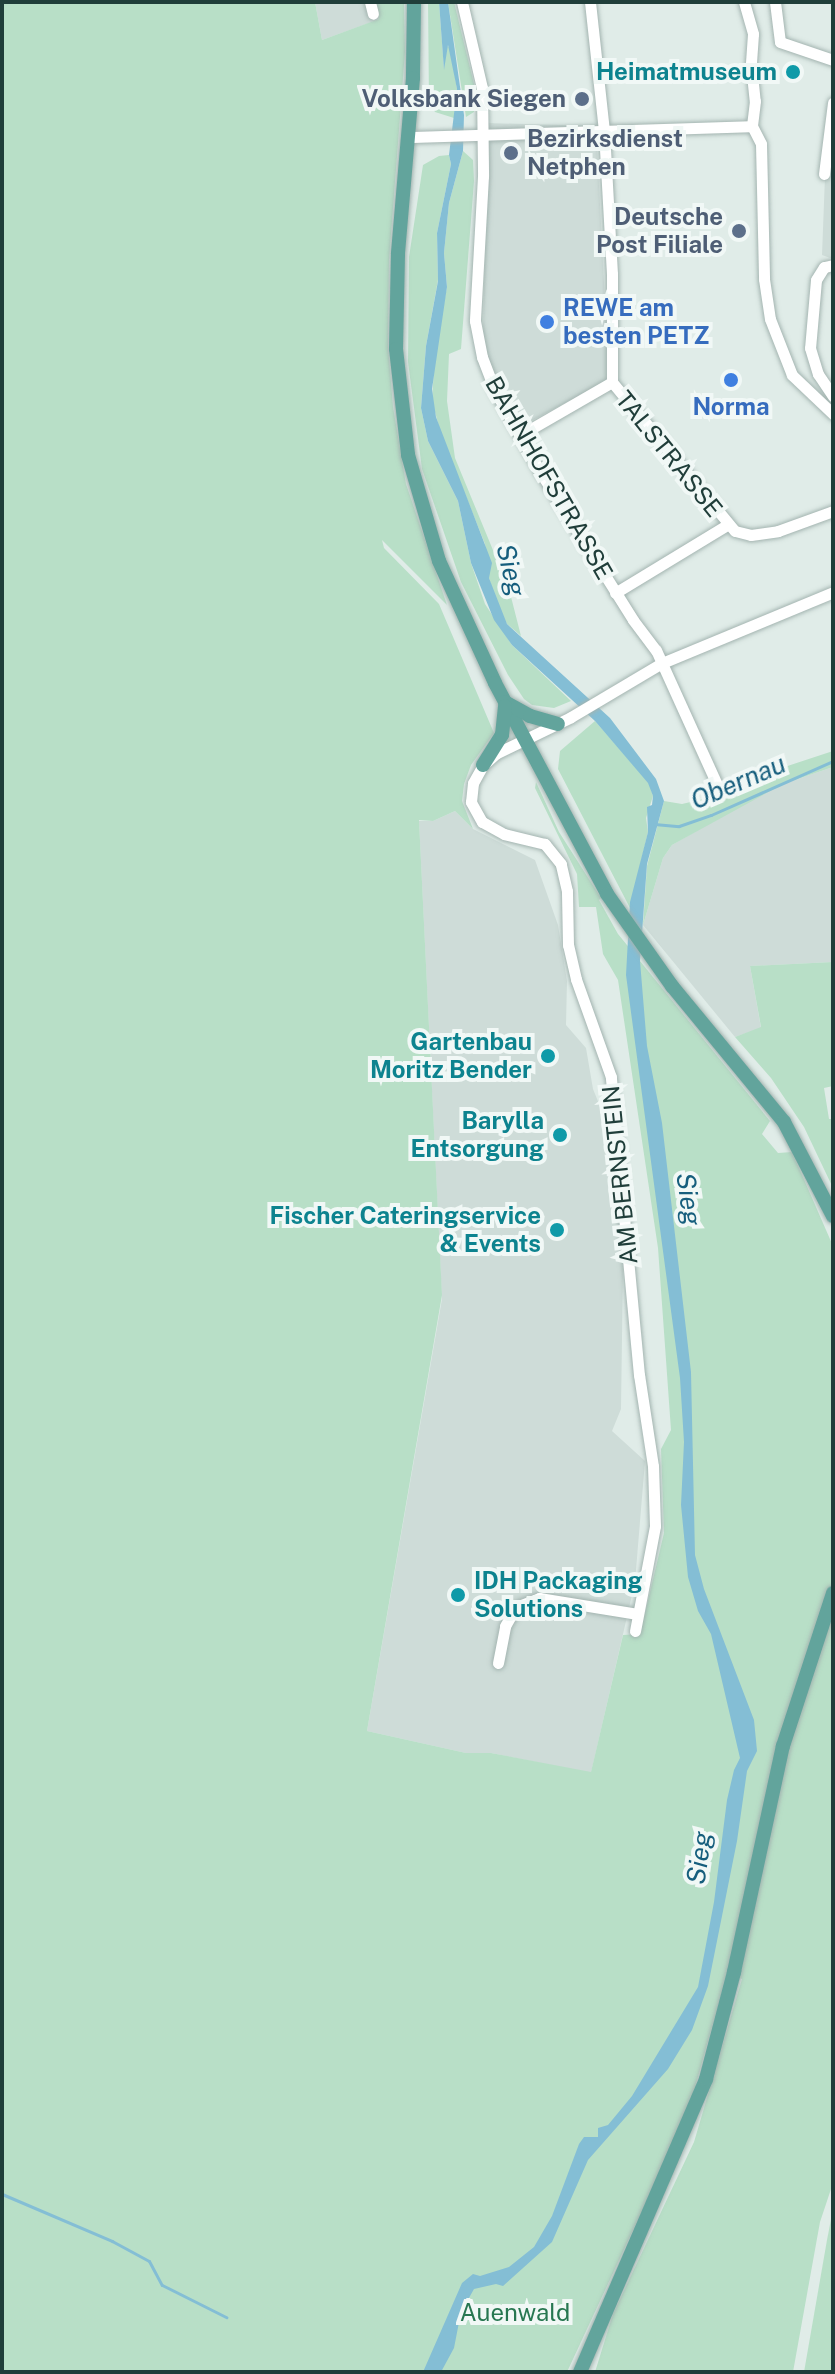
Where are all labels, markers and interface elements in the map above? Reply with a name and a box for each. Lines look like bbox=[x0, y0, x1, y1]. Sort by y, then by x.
place label: Heimatmuseum bbox=[596, 58, 777, 86]
marker: Heimatmuseum bbox=[784, 63, 802, 81]
place label: Volksbank Siegen bbox=[362, 85, 566, 113]
marker: Volksbank Siegen bbox=[573, 90, 591, 108]
place label: Bezirksdienst Netphen bbox=[527, 125, 683, 181]
marker: Bezirksdienst Netphen bbox=[502, 144, 520, 162]
place label: Deutsche Post Filiale bbox=[596, 203, 723, 259]
marker: Deutsche Post Filiale bbox=[730, 222, 748, 240]
place label: REWE am besten PETZ bbox=[563, 294, 710, 350]
marker: REWE am besten PETZ bbox=[538, 313, 556, 331]
street label: BAHNHOFSTRASSE bbox=[479, 371, 619, 585]
marker: Norma bbox=[722, 371, 740, 389]
street label: TALSTRASSE bbox=[610, 385, 728, 523]
place label: Norma bbox=[692, 393, 770, 421]
water label: Sieg bbox=[490, 541, 532, 599]
water label: Obernau bbox=[686, 748, 790, 816]
place label: Gartenbau Moritz Bender bbox=[370, 1028, 532, 1084]
marker: Gartenbau Moritz Bender bbox=[539, 1047, 557, 1065]
street label: AM BERNSTEIN bbox=[596, 1084, 644, 1266]
place label: Barylla Entsorgung bbox=[411, 1107, 544, 1163]
marker: Barylla Entsorgung bbox=[551, 1126, 569, 1144]
water label: Sieg bbox=[670, 1171, 708, 1227]
place label: Fischer Cateringservice & Events bbox=[269, 1202, 541, 1258]
marker: Fischer Cateringservice & Events bbox=[548, 1221, 566, 1239]
place label: IDH Packaging Solutions bbox=[474, 1567, 643, 1623]
marker: IDH Packaging Solutions bbox=[449, 1586, 467, 1604]
water label: Sieg bbox=[680, 1830, 718, 1886]
park label: Auenwald bbox=[460, 2299, 570, 2327]

